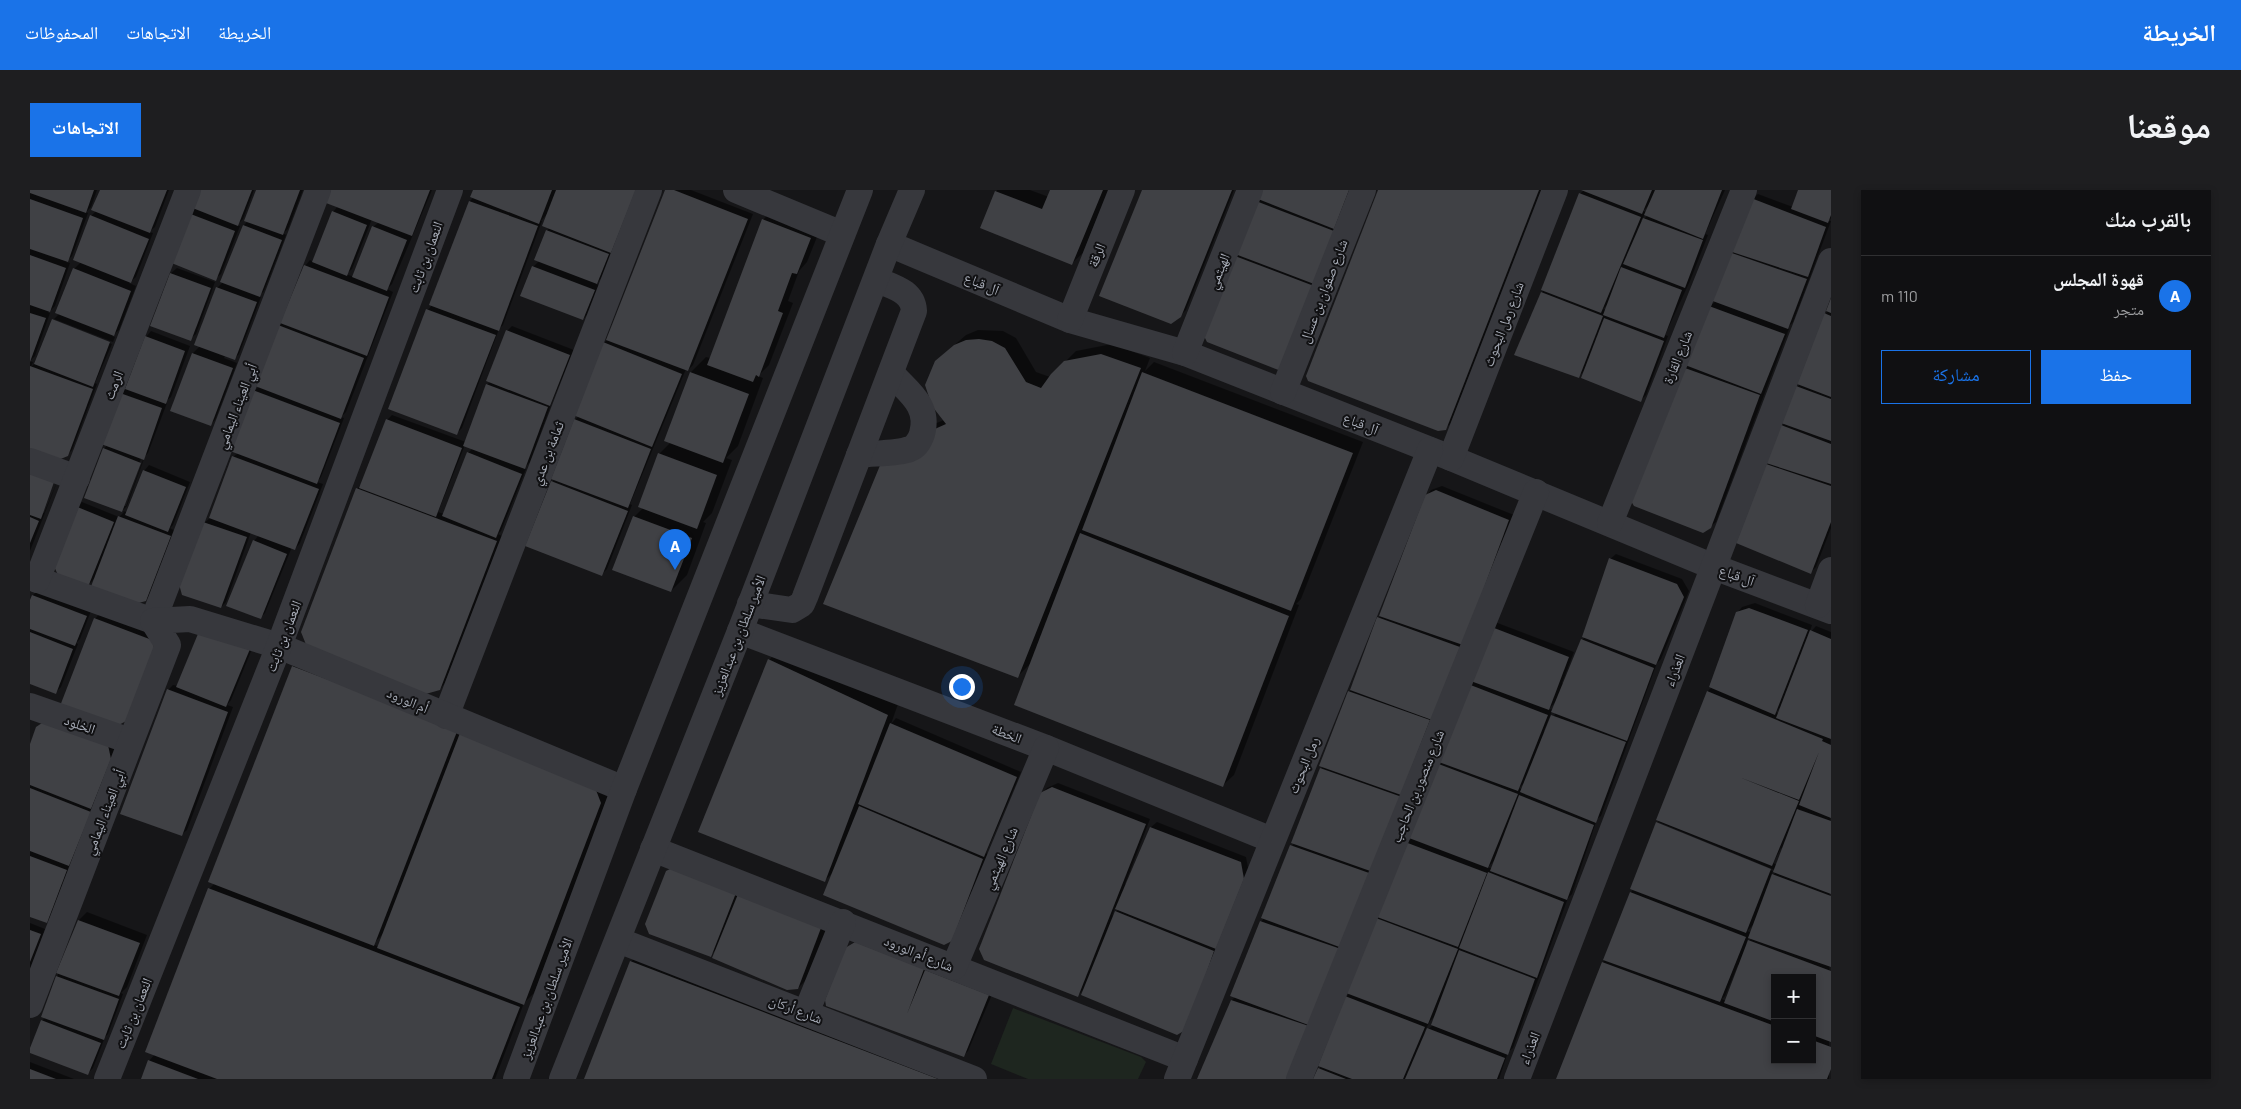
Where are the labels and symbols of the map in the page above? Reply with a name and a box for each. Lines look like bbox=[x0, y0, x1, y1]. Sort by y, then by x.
street label: النعمان بن ثابت bbox=[404, 219, 447, 295]
street label: شارع صفوان بن عسال bbox=[1295, 237, 1352, 346]
street label: الرقة bbox=[1084, 241, 1109, 270]
street label: الهيثمي bbox=[1203, 251, 1236, 293]
street label: آل قباع bbox=[961, 268, 1002, 300]
street label: شارع رمل البحوث bbox=[1479, 279, 1529, 369]
street label: شارع القارة bbox=[1659, 328, 1697, 387]
street label: أبي العيناء اليمامي bbox=[212, 361, 263, 452]
street label: الرمث bbox=[100, 368, 127, 402]
street label: آل قباع bbox=[1340, 408, 1381, 440]
street label: ثمامة بن عدي bbox=[527, 419, 570, 489]
pin: A bbox=[659, 529, 691, 570]
street label: آل قباع bbox=[1716, 561, 1757, 591]
street label: الأمير سلطان بن عبدالعزيز bbox=[707, 573, 770, 699]
street label: النعمان بن ثابت bbox=[262, 598, 305, 674]
street label: العذراء bbox=[1660, 651, 1689, 689]
your location bbox=[949, 674, 975, 700]
street label: أم الورود bbox=[384, 684, 431, 718]
street label: الخلود bbox=[62, 711, 98, 738]
street label: الخطة bbox=[990, 720, 1024, 746]
street label: شارع منصور بن الحاجب bbox=[1387, 727, 1449, 846]
street label: رمل البحوث bbox=[1284, 734, 1323, 796]
street label: أبي العيناء اليمامي bbox=[80, 767, 131, 858]
street label: شارع الهيثمي bbox=[979, 824, 1024, 893]
street label: شارع أم الورود bbox=[881, 931, 956, 976]
street label: الأمير سلطان بن عبدالعزيز bbox=[516, 935, 577, 1062]
street label: النعمان بن ثابت bbox=[111, 975, 156, 1051]
street label: شارع أركان bbox=[766, 991, 825, 1029]
street label: العذراء bbox=[1515, 1029, 1544, 1067]

